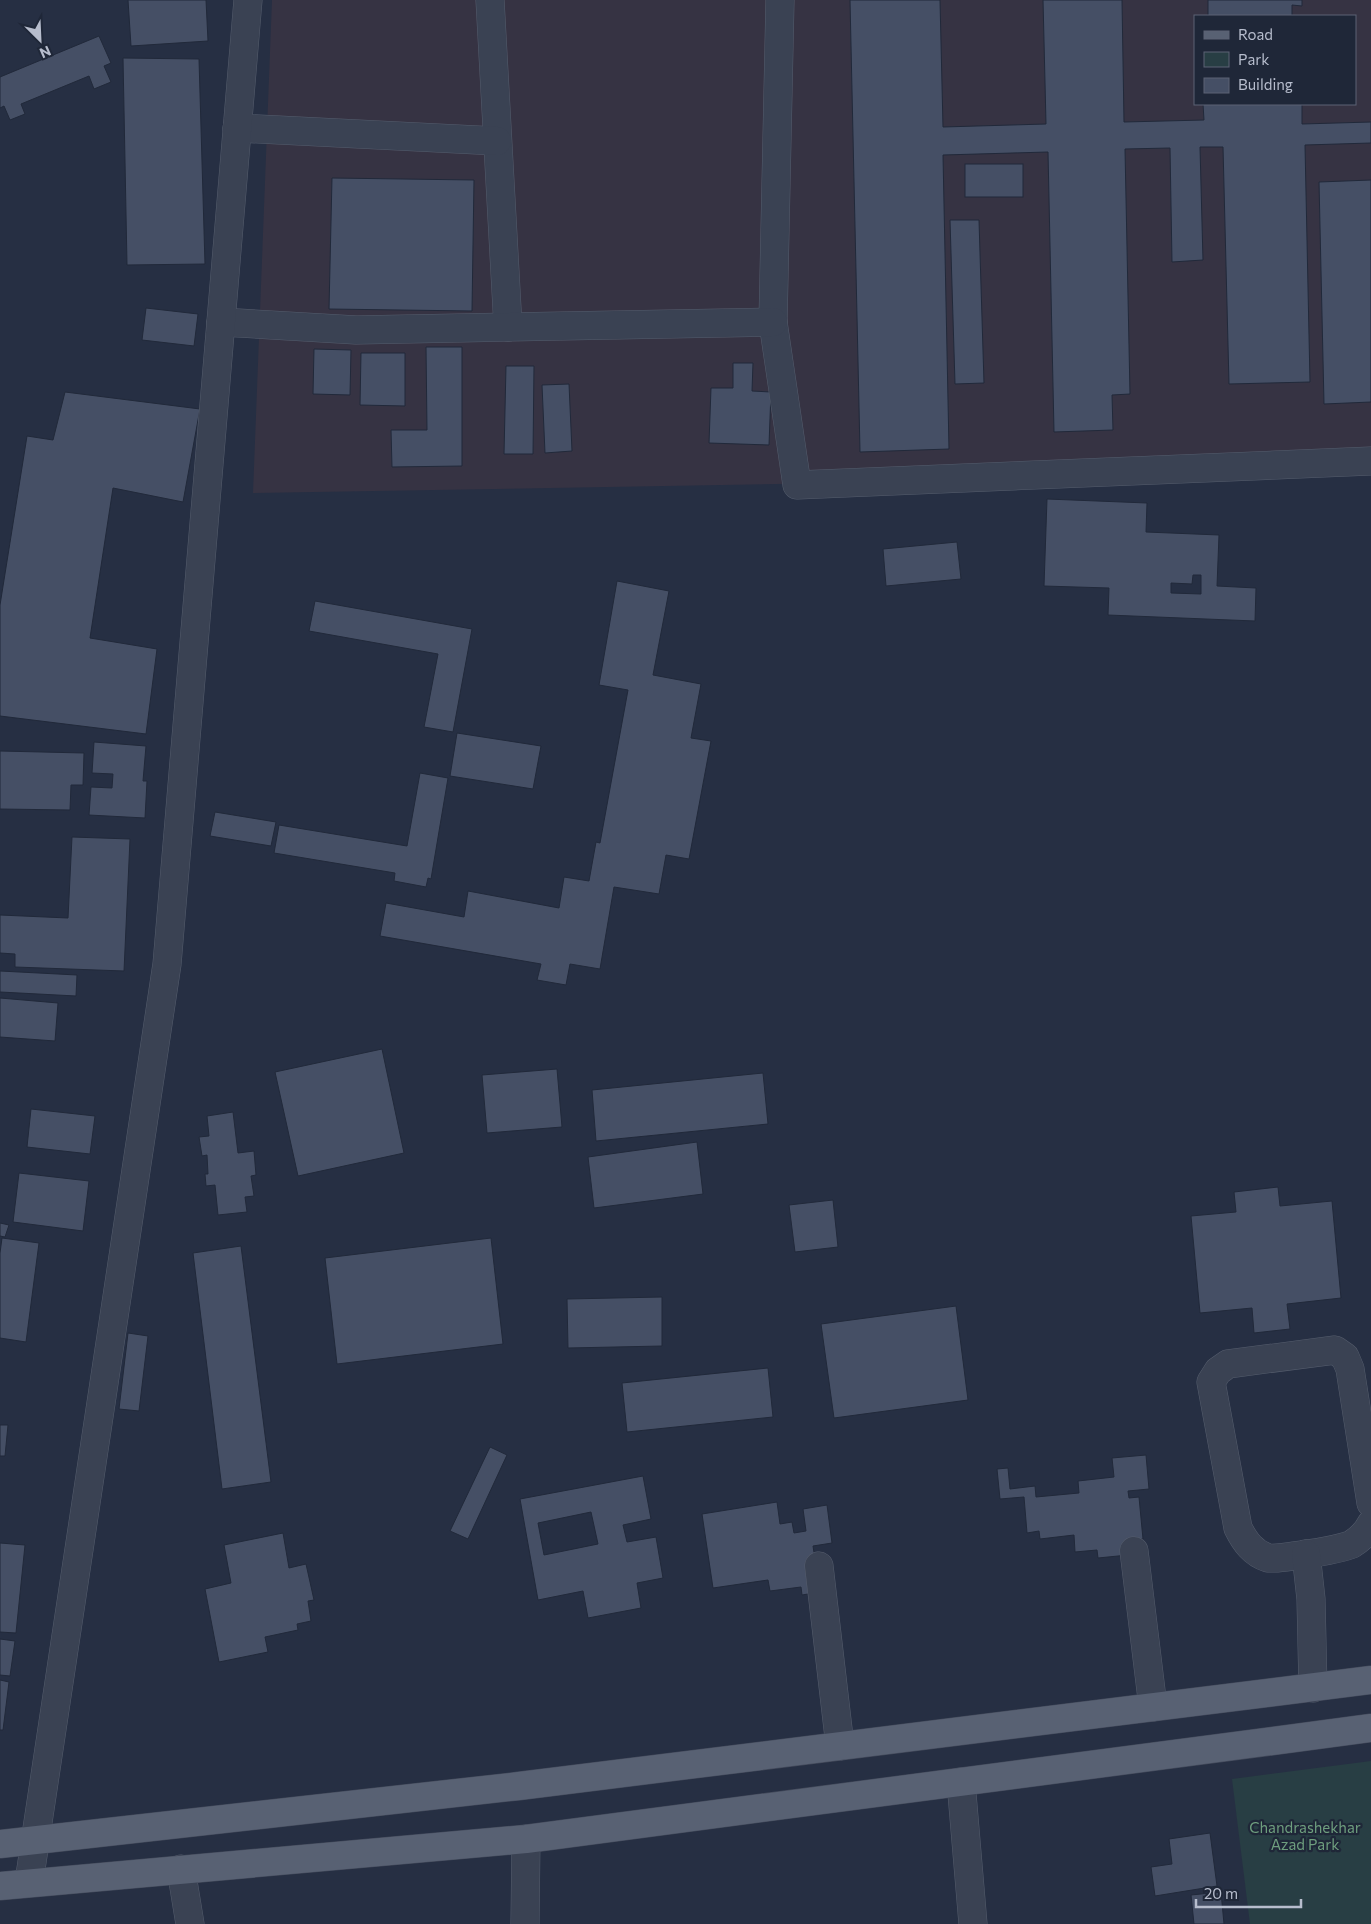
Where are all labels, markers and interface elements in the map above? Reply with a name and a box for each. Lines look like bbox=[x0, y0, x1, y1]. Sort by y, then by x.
north arrow bbox=[15, 15, 65, 65]
legend bbox=[1194, 15, 1356, 105]
text: Road bbox=[1238, 25, 1273, 43]
text: N bbox=[37, 42, 54, 62]
text: Park bbox=[1238, 50, 1269, 68]
text: Building bbox=[1238, 75, 1293, 93]
park label: Chandrashekhar Azad Park bbox=[1249, 1818, 1361, 1853]
scale bar bbox=[1196, 1876, 1301, 1908]
text: 20 m bbox=[1204, 1884, 1238, 1902]

